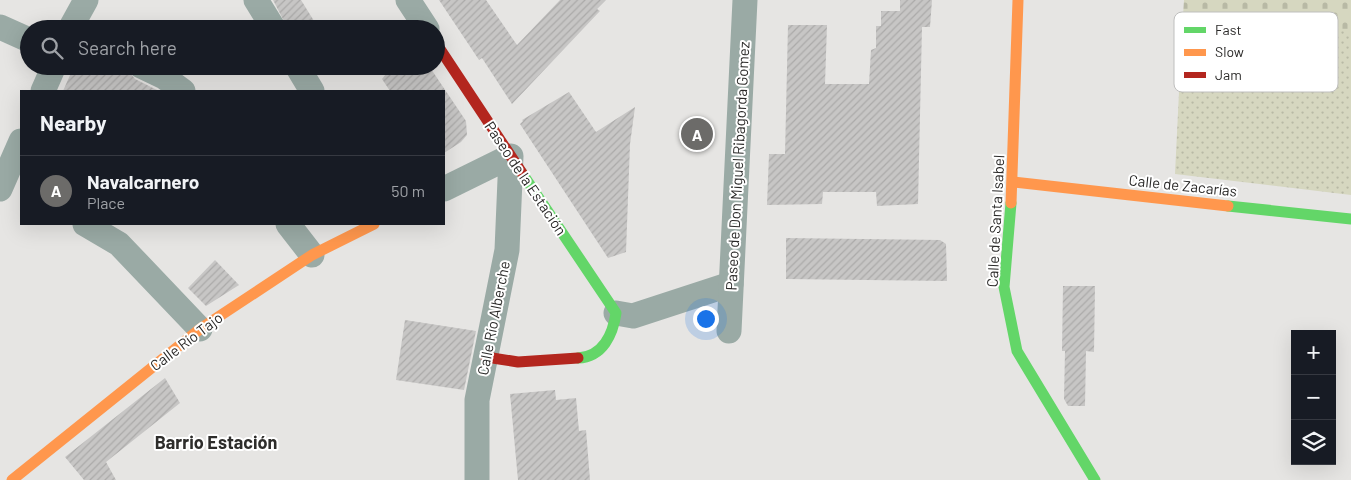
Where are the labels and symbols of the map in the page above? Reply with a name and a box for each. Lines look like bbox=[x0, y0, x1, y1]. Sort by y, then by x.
legend bbox=[1174, 12, 1338, 92]
text: Fast bbox=[1215, 21, 1241, 38]
street label: Paseo de Don Miguel Ribagorda Gomez bbox=[721, 41, 753, 291]
text: Slow bbox=[1215, 43, 1244, 60]
text: Jam bbox=[1215, 66, 1242, 83]
pin: A bbox=[681, 115, 713, 153]
street label: Paseo de la Estación bbox=[481, 118, 571, 238]
street label: Calle de Santa Isabel bbox=[983, 154, 1007, 288]
street label: Calle de Zacarías bbox=[1128, 170, 1238, 200]
street label: Calle Río Alberche bbox=[473, 259, 513, 377]
your location bbox=[693, 306, 719, 332]
street label: Calle Río Tajo bbox=[146, 308, 226, 374]
district label: Barrio Estación bbox=[155, 431, 277, 453]

